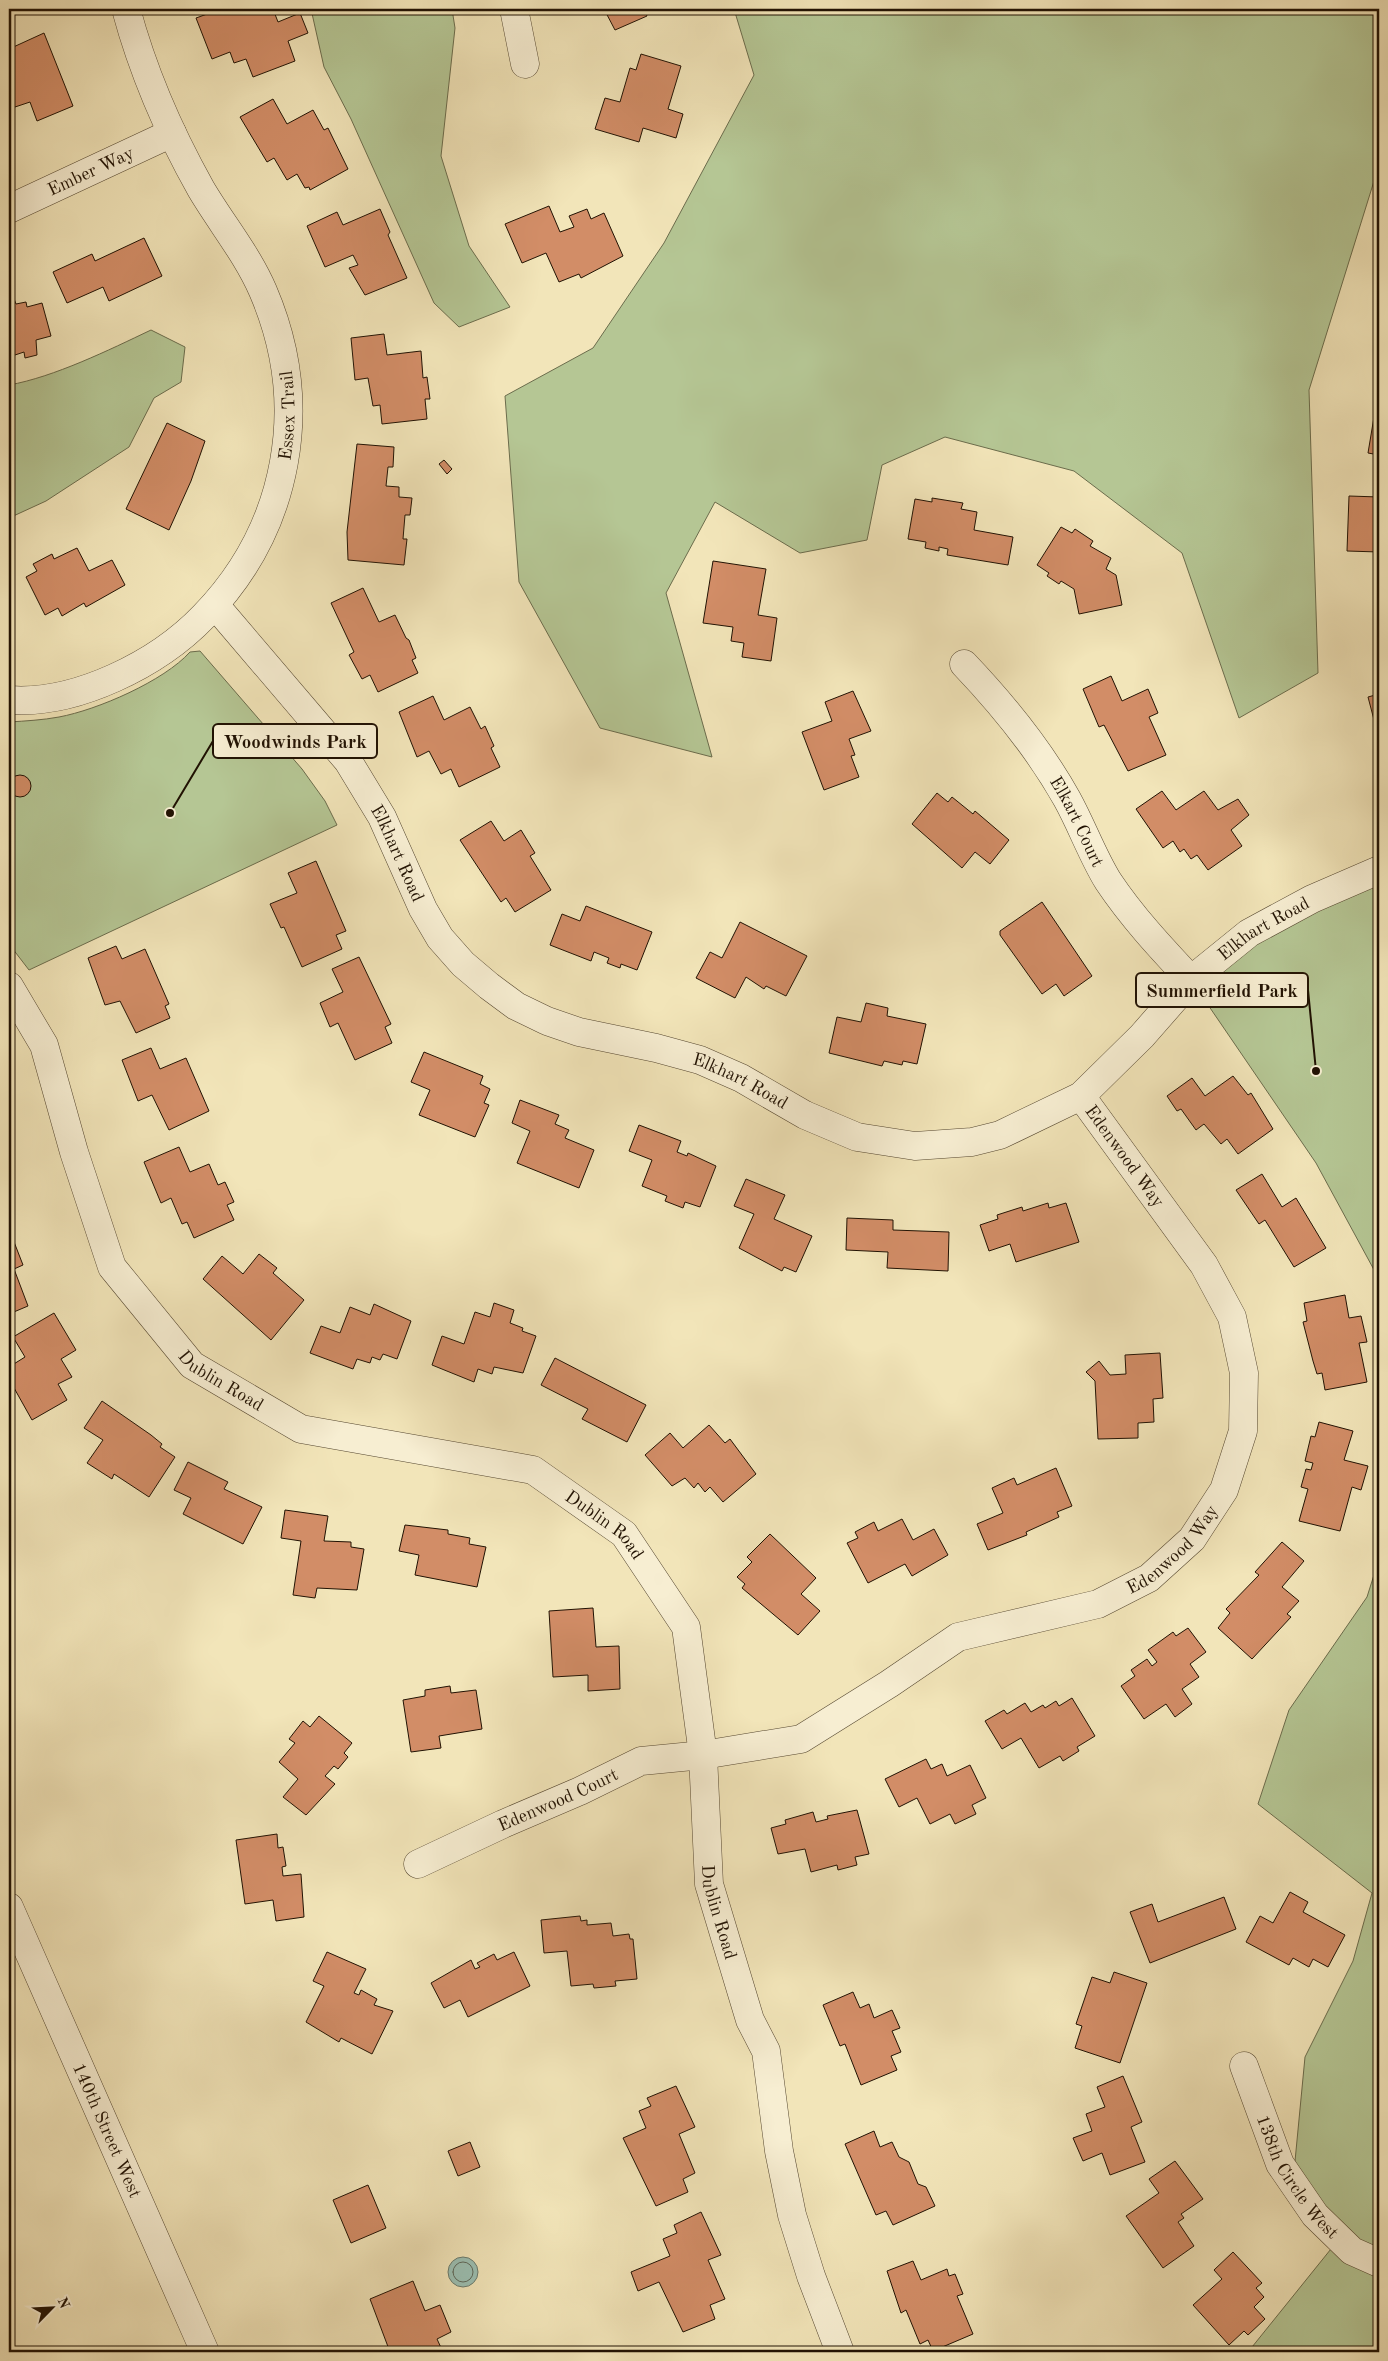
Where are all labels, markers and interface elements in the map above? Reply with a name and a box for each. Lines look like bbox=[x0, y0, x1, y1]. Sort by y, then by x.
street label: Ember Way bbox=[45, 144, 137, 200]
street label: Essex Trail bbox=[276, 369, 298, 462]
callout: Woodwinds Park bbox=[213, 724, 377, 758]
text: Woodwinds Park bbox=[223, 734, 367, 753]
street label: Elkart Court bbox=[1046, 774, 1106, 870]
street label: Elkhart Road bbox=[367, 802, 427, 905]
street label: Elkhart Road bbox=[1215, 894, 1313, 964]
callout: Summerfield Park bbox=[1136, 973, 1308, 1007]
text: Summerfield Park bbox=[1146, 983, 1298, 1002]
street label: Elkhart Road bbox=[691, 1050, 791, 1113]
street label: Edenwood Way bbox=[1081, 1102, 1167, 1211]
street label: Dublin Road bbox=[174, 1347, 266, 1415]
street label: Dublin Road bbox=[561, 1488, 646, 1563]
street label: Edenwood Way bbox=[1124, 1502, 1222, 1598]
street label: Edenwood Court bbox=[495, 1766, 621, 1835]
street label: Dublin Road bbox=[698, 1864, 739, 1962]
street label: 140th Street West bbox=[69, 2061, 144, 2201]
street label: 138th Circle West bbox=[1253, 2113, 1341, 2242]
north arrow bbox=[28, 2284, 78, 2334]
text: N bbox=[54, 2295, 72, 2311]

